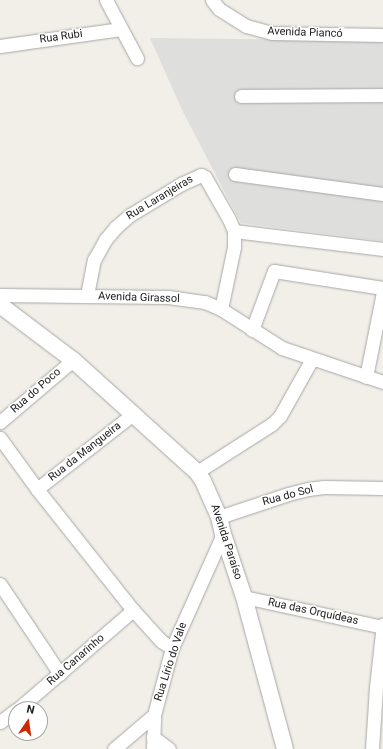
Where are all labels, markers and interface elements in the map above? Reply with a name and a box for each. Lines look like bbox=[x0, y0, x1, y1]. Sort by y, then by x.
street label: Avenida Piancó bbox=[267, 25, 343, 41]
street label: Rua Rubi bbox=[39, 27, 83, 47]
street label: Rua Laranjeiras bbox=[124, 173, 196, 223]
street label: Avenida Girassol bbox=[98, 290, 180, 306]
street label: Rua do Poco bbox=[8, 366, 64, 416]
street label: Rua da Mangueira bbox=[46, 420, 124, 484]
street label: Rua do Sol bbox=[261, 483, 315, 509]
street label: Avenida Paraíso bbox=[208, 503, 244, 581]
street label: Rua das Orquídeas bbox=[267, 596, 359, 628]
street label: Rua Lírio do Vale bbox=[152, 621, 190, 703]
street label: Rua Canarinho bbox=[45, 632, 107, 688]
north arrow bbox=[8, 701, 48, 741]
text: N bbox=[25, 703, 36, 717]

